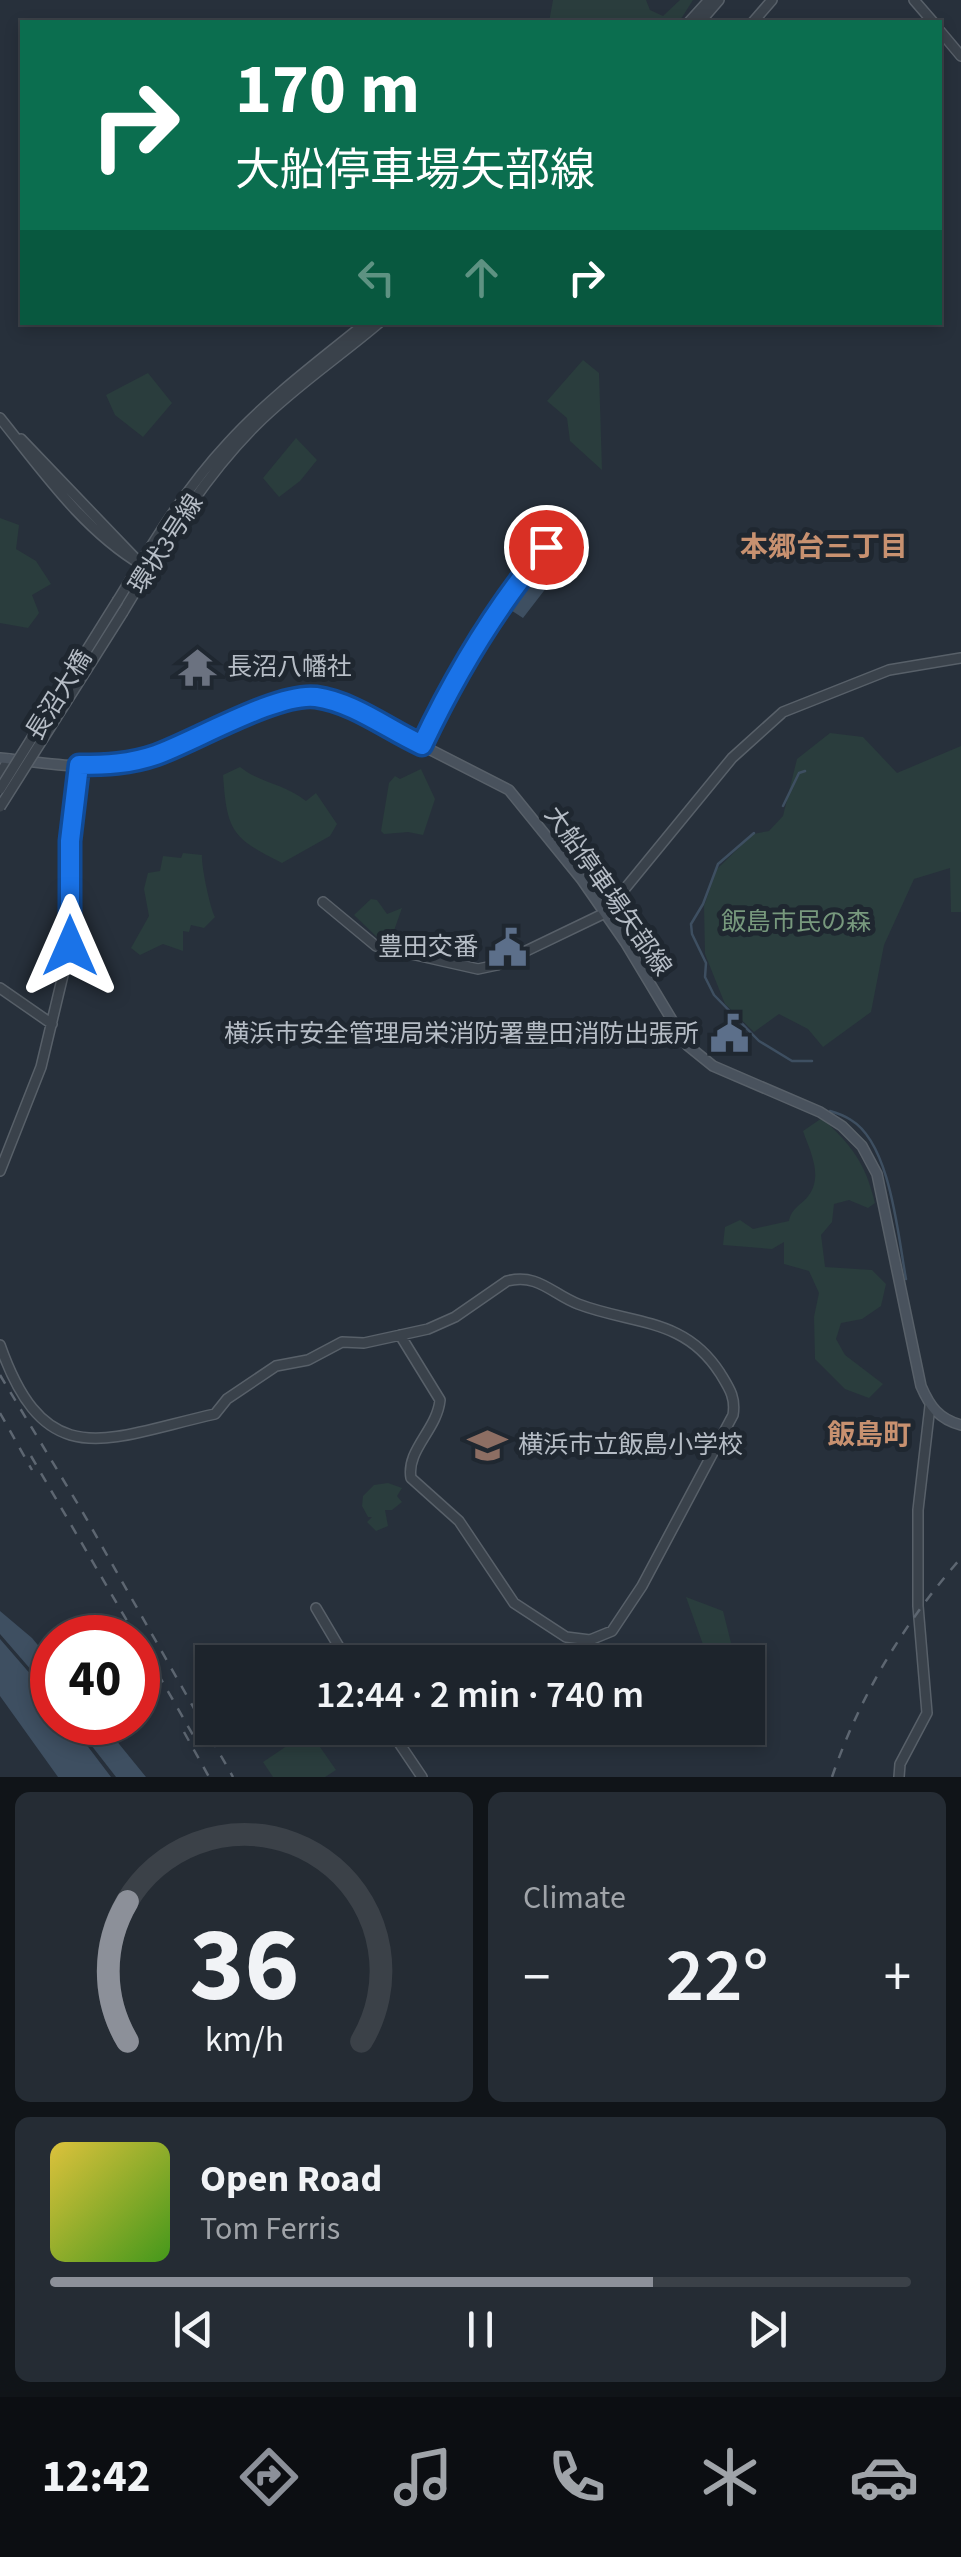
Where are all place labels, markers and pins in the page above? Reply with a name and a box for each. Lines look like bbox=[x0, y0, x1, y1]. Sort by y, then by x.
pin bbox=[504, 505, 589, 590]
temple icon: 長沼八幡社 bbox=[176, 646, 218, 688]
place label: 長沼八幡社 bbox=[227, 649, 352, 685]
public building icon: 豊田交番 bbox=[487, 926, 529, 968]
place label: 豊田交番 bbox=[378, 929, 478, 965]
public building icon: 横浜市安全管理局栄消防署豊田消防出張所 bbox=[708, 1013, 750, 1055]
place label: 横浜市安全管理局栄消防署豊田消防出張所 bbox=[224, 1016, 699, 1052]
school or university icon: 横浜市立飯島小学校 bbox=[467, 1424, 509, 1466]
place label: 横浜市立飯島小学校 bbox=[518, 1427, 743, 1463]

